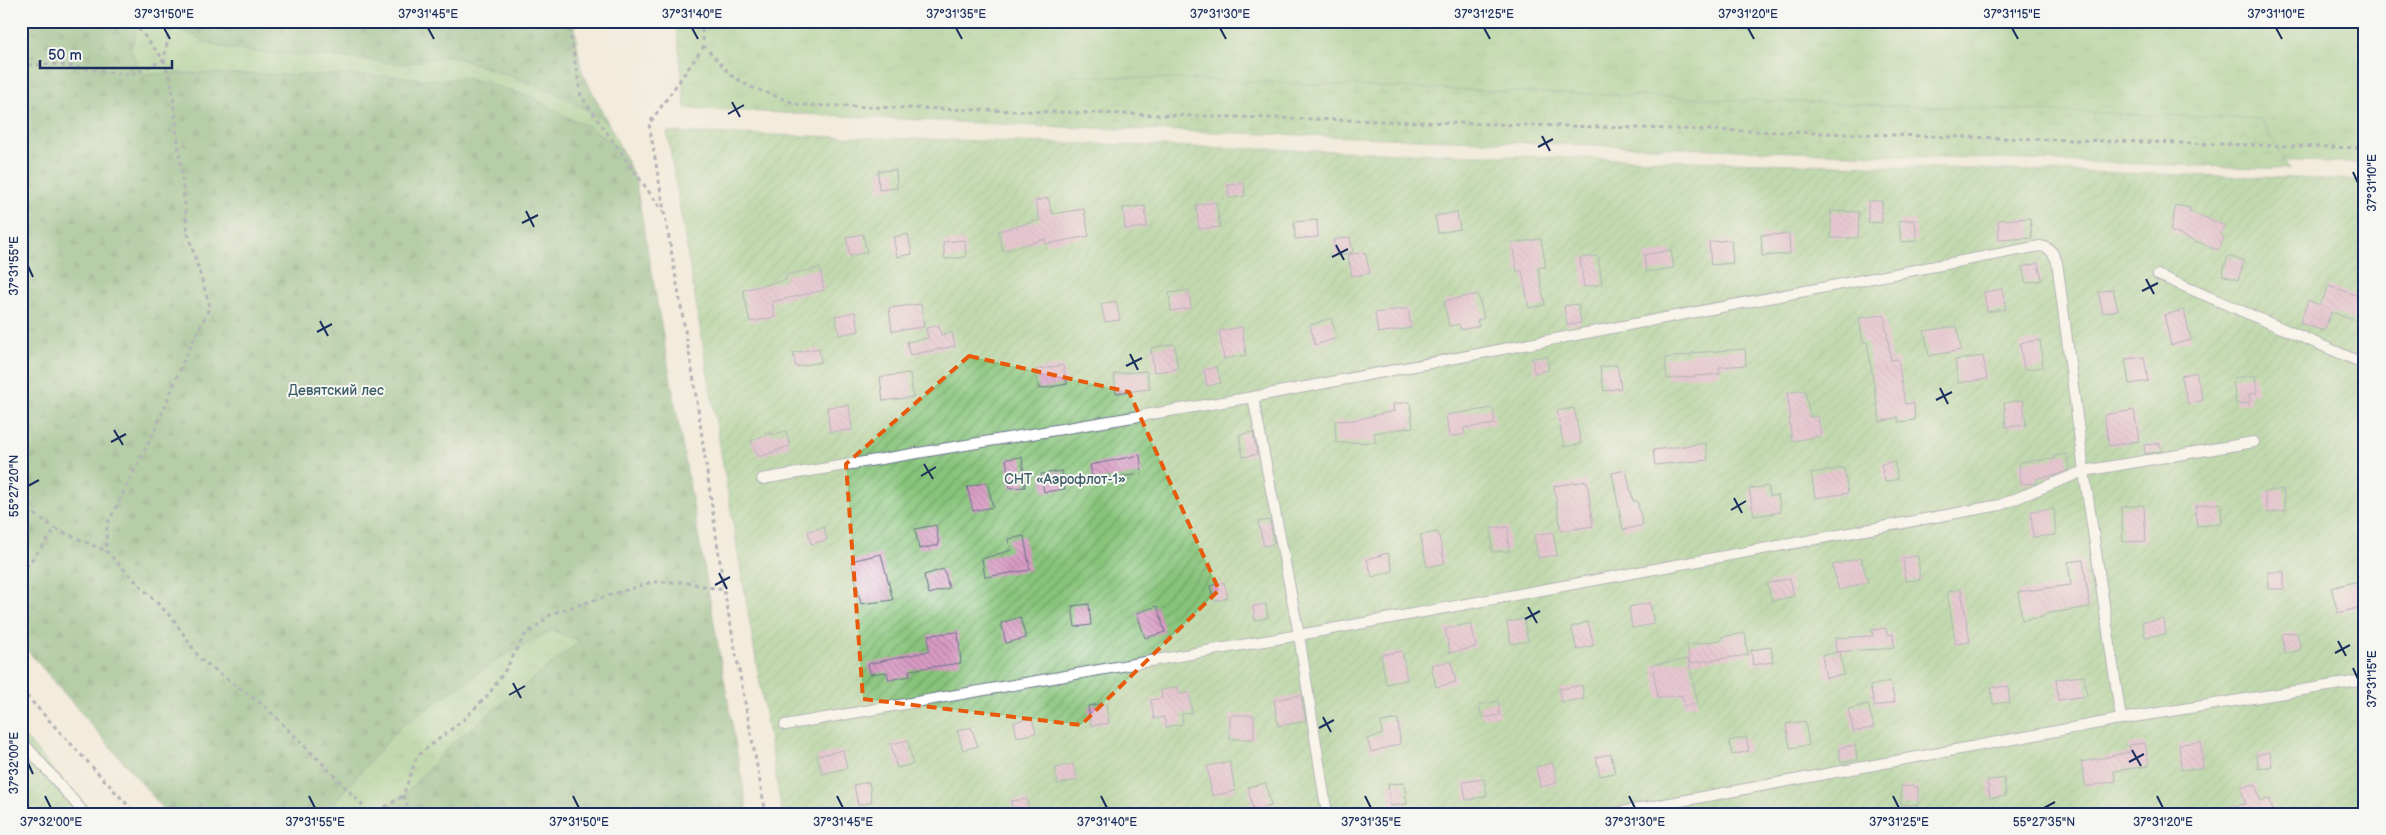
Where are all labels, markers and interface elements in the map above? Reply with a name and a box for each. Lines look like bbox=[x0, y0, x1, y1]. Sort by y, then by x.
text: 37°31'50"E bbox=[134, 7, 194, 22]
text: 37°31'45"E bbox=[398, 7, 458, 22]
text: 37°31'40"E bbox=[662, 7, 722, 22]
text: 37°31'35"E bbox=[926, 7, 986, 22]
text: 37°31'30"E bbox=[1190, 7, 1250, 22]
text: 37°31'25"E bbox=[1454, 7, 1514, 22]
text: 37°31'20"E bbox=[1718, 7, 1778, 22]
text: 37°31'15"E bbox=[1983, 7, 2041, 22]
text: 37°31'10"E bbox=[2247, 7, 2305, 22]
scale bar bbox=[40, 38, 172, 70]
text: 50 m bbox=[48, 46, 82, 65]
text: 37°31'10"E bbox=[2365, 154, 2380, 212]
text: 37°31'55"E bbox=[7, 236, 22, 296]
park label: Девятский лес bbox=[288, 382, 384, 399]
text: 55°27'20"N bbox=[7, 455, 22, 517]
park label: СНТ «Аэрофлот-1» bbox=[1004, 471, 1126, 488]
text: 37°31'15"E bbox=[2365, 650, 2380, 708]
text: 37°32'00"E bbox=[7, 732, 22, 794]
text: 37°32'00"E bbox=[20, 815, 82, 830]
text: 37°31'55"E bbox=[285, 815, 345, 830]
text: 37°31'50"E bbox=[549, 815, 609, 830]
text: 37°31'45"E bbox=[813, 815, 873, 830]
text: 37°31'40"E bbox=[1077, 815, 1137, 830]
text: 37°31'35"E bbox=[1341, 815, 1401, 830]
text: 37°31'30"E bbox=[1605, 815, 1665, 830]
text: 37°31'25"E bbox=[1869, 815, 1929, 830]
text: 55°27'35"N bbox=[2013, 815, 2075, 830]
text: 37°31'20"E bbox=[2133, 815, 2193, 830]

